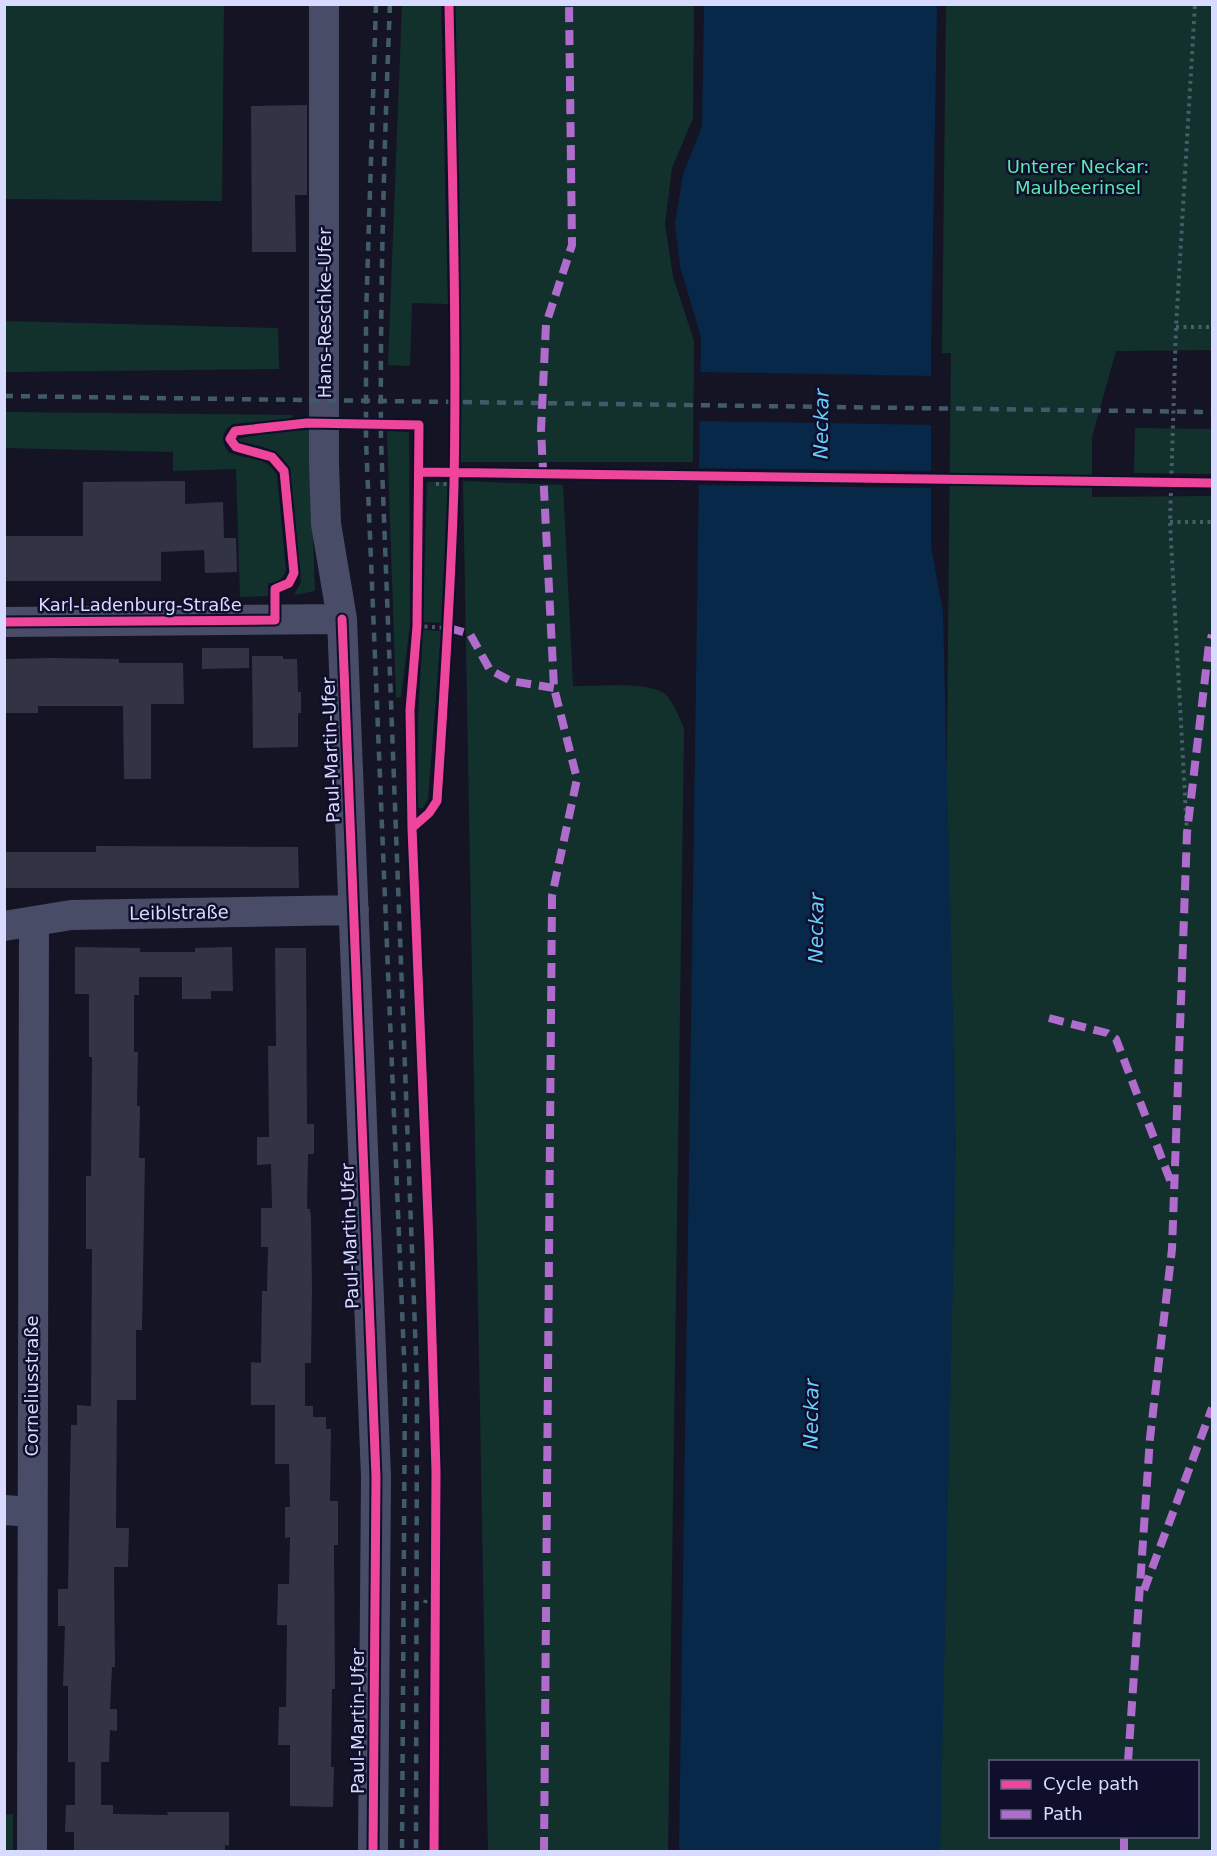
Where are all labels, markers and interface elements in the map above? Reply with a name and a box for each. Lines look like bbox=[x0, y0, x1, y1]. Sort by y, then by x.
park label: Unterer Neckar: Maulbeerinsel bbox=[1007, 156, 1149, 198]
street label: Hans-Reschke-Ufer bbox=[314, 227, 335, 398]
water label: Neckar bbox=[808, 387, 834, 459]
street label: Karl-Ladenburg-Straße bbox=[38, 594, 242, 615]
street label: Paul-Martin-Ufer bbox=[317, 676, 344, 823]
water label: Neckar bbox=[803, 891, 829, 963]
street label: Leiblstraße bbox=[129, 901, 229, 924]
street label: Paul-Martin-Ufer bbox=[336, 1162, 363, 1309]
street label: Corneliusstraße bbox=[21, 1315, 42, 1457]
water label: Neckar bbox=[798, 1377, 824, 1449]
street label: Paul-Martin-Ufer bbox=[347, 1647, 368, 1794]
legend bbox=[989, 1760, 1199, 1838]
text: Cycle path bbox=[1043, 1773, 1139, 1794]
text: Path bbox=[1043, 1803, 1083, 1824]

